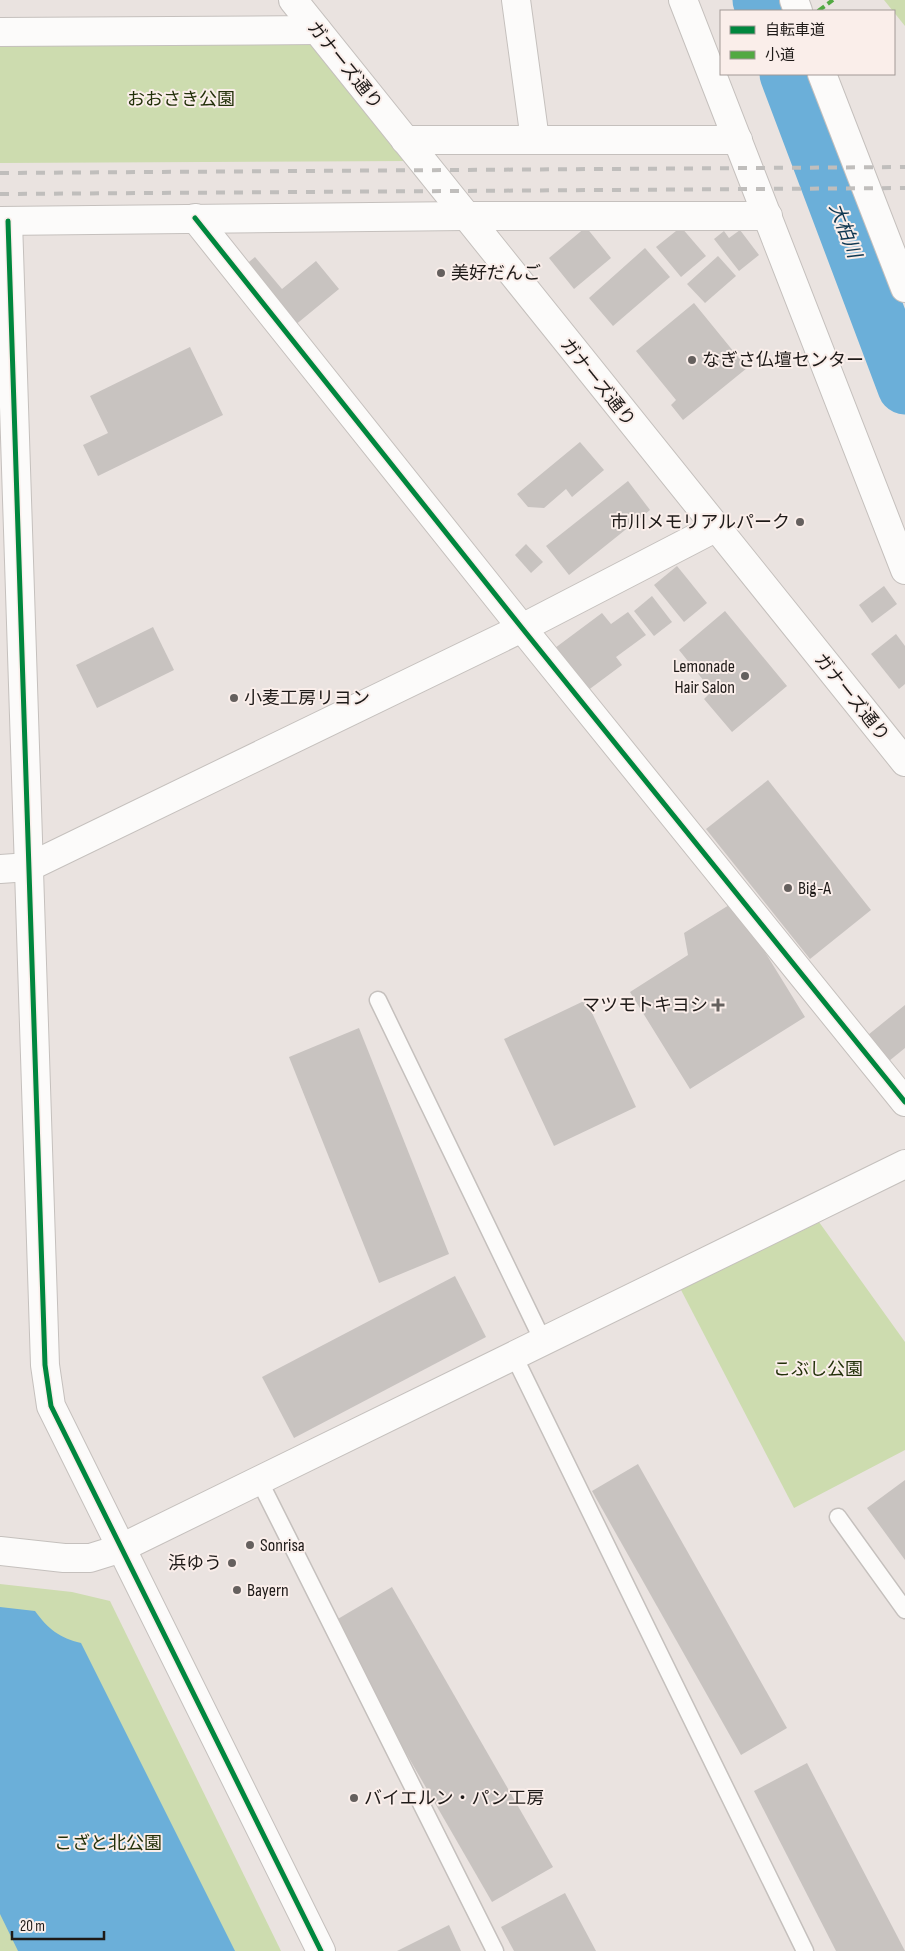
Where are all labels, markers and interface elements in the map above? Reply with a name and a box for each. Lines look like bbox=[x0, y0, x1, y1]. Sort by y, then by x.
legend bbox=[720, 10, 895, 75]
street label: ガナーズ通り bbox=[303, 17, 386, 114]
text: 自転車道 bbox=[765, 21, 825, 40]
text: 小道 bbox=[765, 46, 795, 65]
park label: おおさき公園 bbox=[127, 89, 235, 110]
water label: 大柏川 bbox=[824, 200, 866, 263]
place label: 美好だんご bbox=[451, 263, 541, 284]
marker: 美好だんご bbox=[435, 267, 447, 279]
street label: ガナーズ通り bbox=[556, 334, 639, 431]
place label: なぎさ仏壇センター bbox=[702, 350, 864, 371]
marker: なぎさ仏壇センター bbox=[686, 354, 698, 366]
place label: 市川メモリアルパーク bbox=[610, 512, 790, 533]
marker: 市川メモリアルパーク bbox=[794, 516, 806, 528]
street label: ガナーズ通り bbox=[810, 649, 893, 746]
place label: Lemonade Hair Salon bbox=[673, 656, 735, 698]
marker: Lemonade Hair Salon bbox=[739, 670, 751, 682]
place label: 小麦工房リヨン bbox=[244, 688, 370, 709]
marker: 小麦工房リヨン bbox=[228, 692, 240, 704]
place label: Big-A bbox=[798, 878, 831, 899]
marker: Big-A bbox=[782, 882, 794, 894]
place label: マツモトキヨシ bbox=[582, 995, 708, 1016]
marker: マツモトキヨシ bbox=[712, 999, 724, 1011]
park label: こぶし公園 bbox=[773, 1359, 863, 1380]
place label: Sonrisa bbox=[260, 1535, 305, 1556]
marker: Sonrisa bbox=[244, 1539, 256, 1551]
place label: 浜ゆう bbox=[168, 1553, 222, 1574]
marker: 浜ゆう bbox=[226, 1557, 238, 1569]
place label: Bayern bbox=[247, 1580, 289, 1601]
marker: Bayern bbox=[231, 1584, 243, 1596]
place label: バイエルン・パン工房 bbox=[364, 1788, 544, 1809]
marker: バイエルン・パン工房 bbox=[348, 1792, 360, 1804]
park label: こざと北公園 bbox=[54, 1833, 162, 1854]
scale bar bbox=[12, 1908, 105, 1940]
text: 20 m bbox=[20, 1917, 45, 1936]

